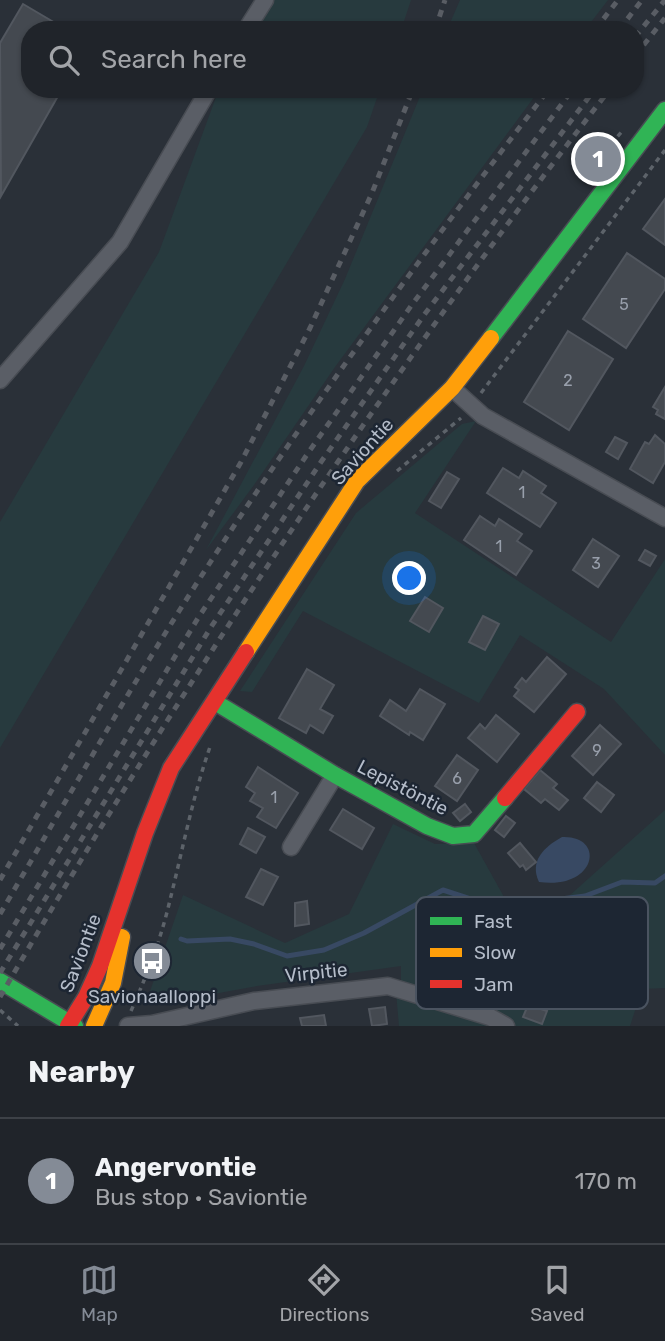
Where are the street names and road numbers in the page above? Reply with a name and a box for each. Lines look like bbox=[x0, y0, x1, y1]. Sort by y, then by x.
street label: Saviontie bbox=[326, 413, 398, 490]
street label: Lepistöntie bbox=[353, 755, 452, 820]
street label: Saviontie bbox=[55, 911, 106, 996]
street label: Virpitie bbox=[284, 958, 348, 987]

